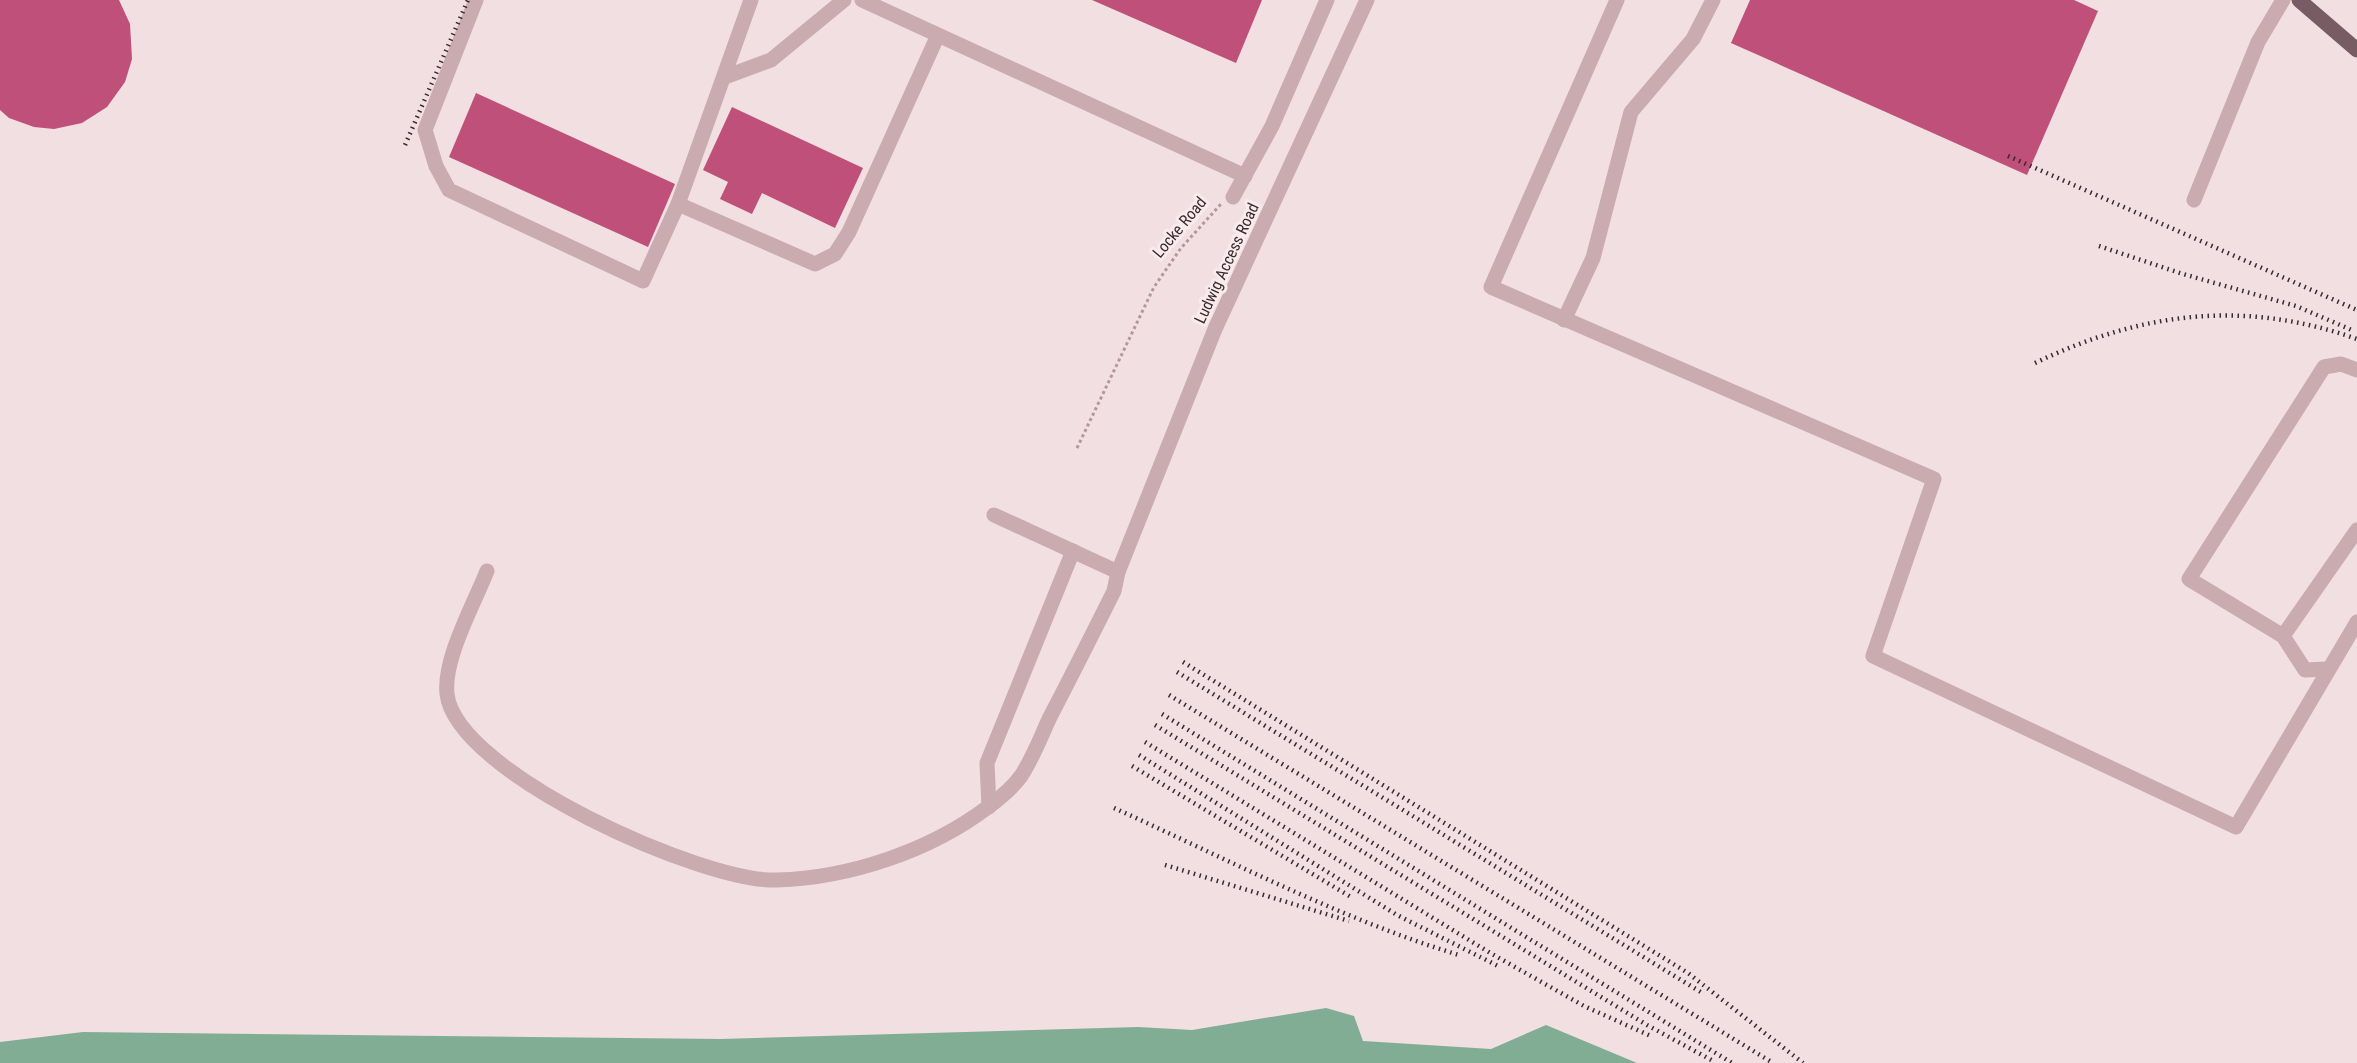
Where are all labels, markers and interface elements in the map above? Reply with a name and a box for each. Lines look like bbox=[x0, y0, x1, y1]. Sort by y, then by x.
street label: Locke Road bbox=[1149, 193, 1210, 262]
street label: Ludwig Access Road bbox=[1190, 200, 1263, 326]

